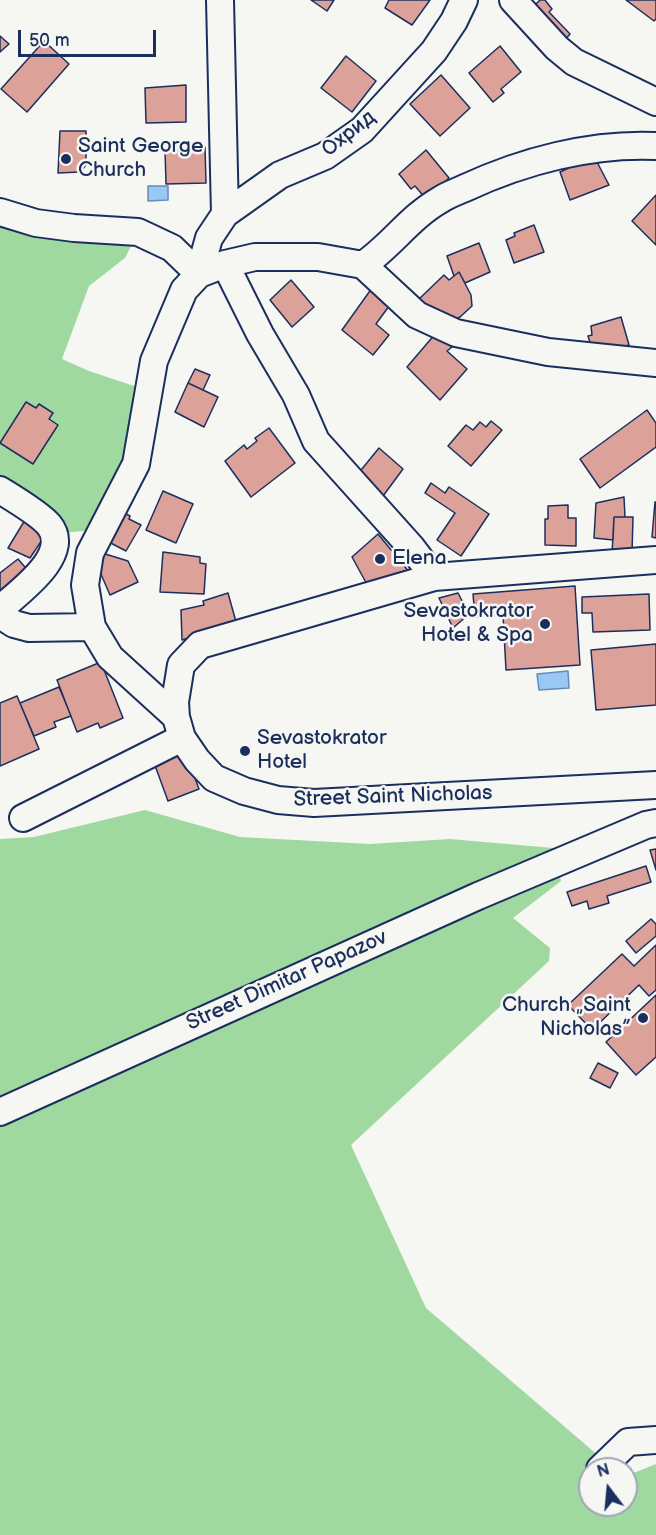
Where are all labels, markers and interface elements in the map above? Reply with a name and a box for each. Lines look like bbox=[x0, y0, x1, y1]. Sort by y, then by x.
scale bar bbox=[21, 18, 159, 56]
text: 50 m bbox=[29, 30, 70, 51]
street label: Охрид bbox=[317, 105, 381, 163]
place label: Saint George Church bbox=[78, 134, 203, 184]
marker: Saint George Church bbox=[59, 152, 73, 166]
place label: Elena bbox=[392, 546, 447, 572]
marker: Elena bbox=[373, 552, 387, 566]
place label: Sevastokrator Hotel & Spa bbox=[403, 599, 533, 649]
marker: Sevastokrator Hotel & Spa bbox=[538, 617, 552, 631]
place label: Sevastokrator Hotel bbox=[257, 726, 387, 776]
marker: Sevastokrator Hotel bbox=[238, 744, 252, 758]
street label: Street Saint Nicholas bbox=[293, 781, 493, 813]
street label: Street Dimitar Papazov bbox=[183, 925, 391, 1037]
place label: Church „Saint Nicholas” bbox=[502, 993, 631, 1043]
marker: Church „Saint Nicholas” bbox=[636, 1011, 650, 1025]
north arrow bbox=[578, 1457, 638, 1517]
text: N bbox=[595, 1460, 612, 1482]

